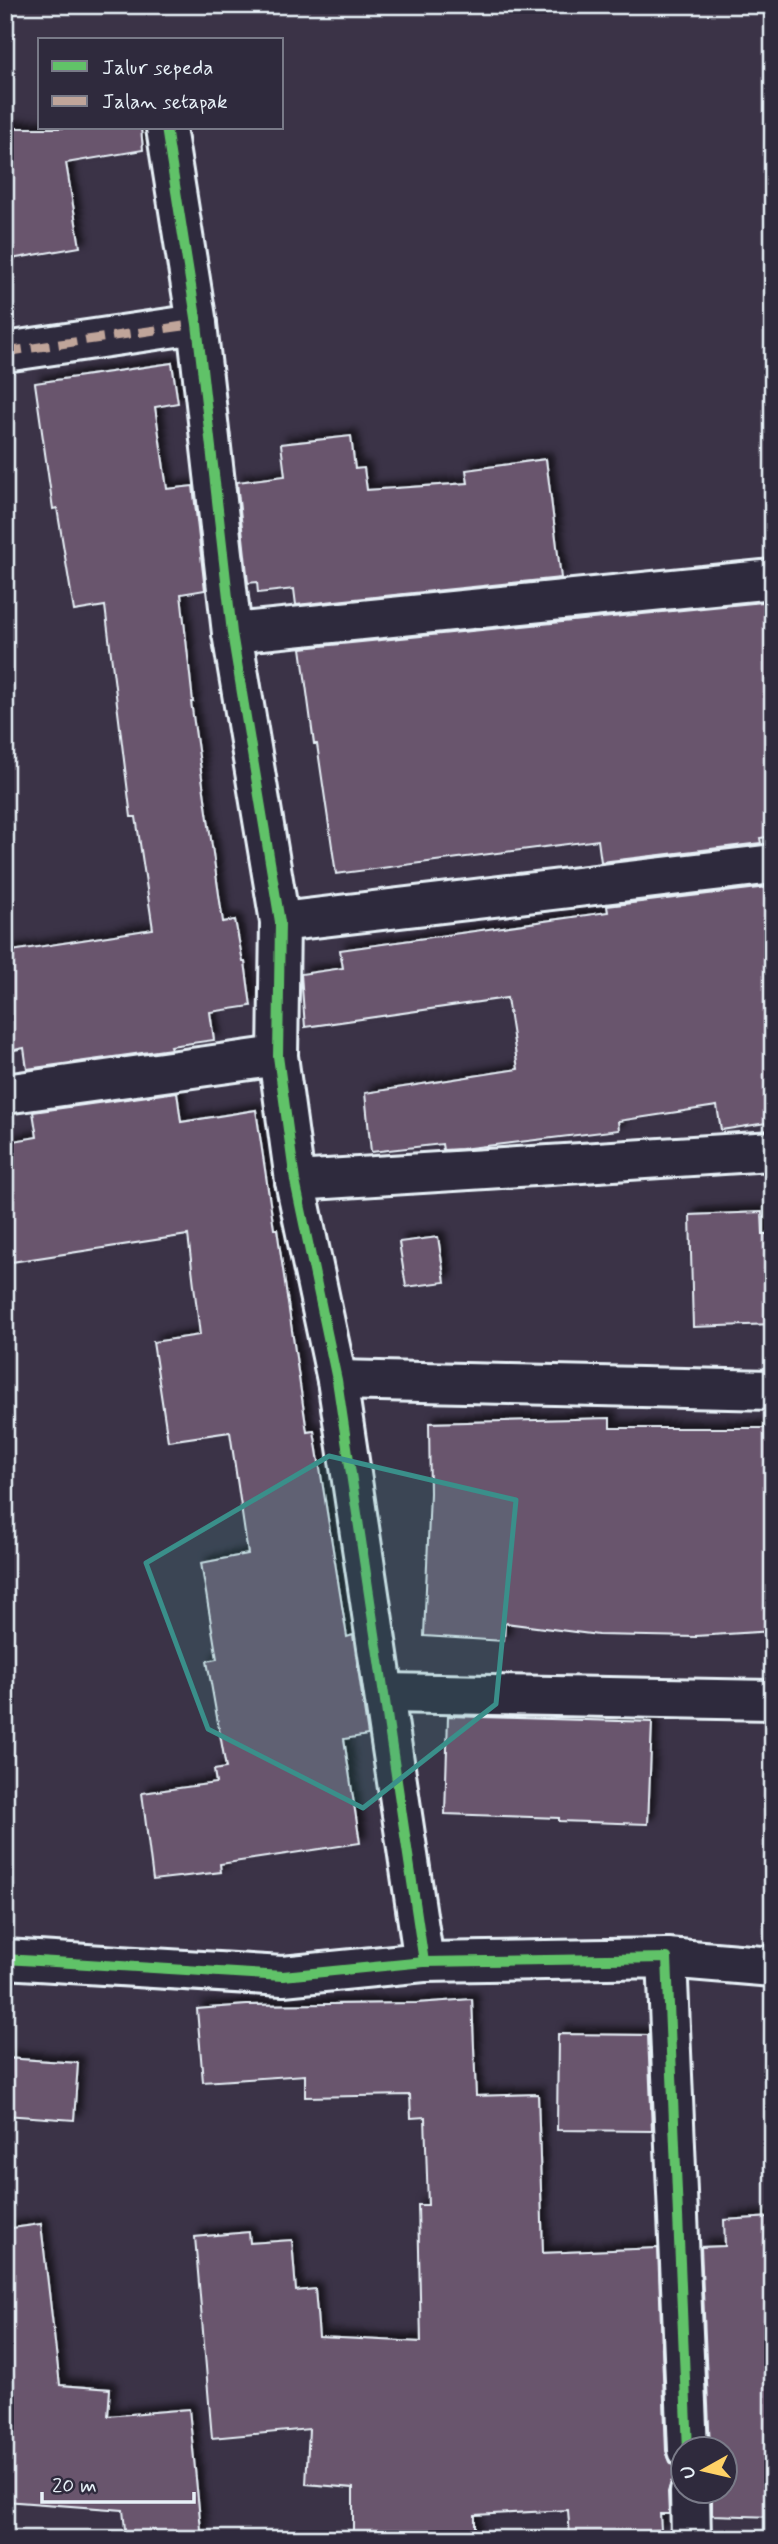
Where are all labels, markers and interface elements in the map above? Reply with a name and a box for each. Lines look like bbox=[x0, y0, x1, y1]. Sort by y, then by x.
legend bbox=[38, 38, 284, 130]
text: Jalur sepeda bbox=[102, 54, 213, 82]
text: Jalan setapak bbox=[102, 88, 228, 116]
north arrow bbox=[670, 2436, 740, 2506]
scale bar bbox=[42, 2460, 194, 2504]
text: U bbox=[675, 2464, 702, 2480]
text: 20 m bbox=[52, 2472, 97, 2500]

